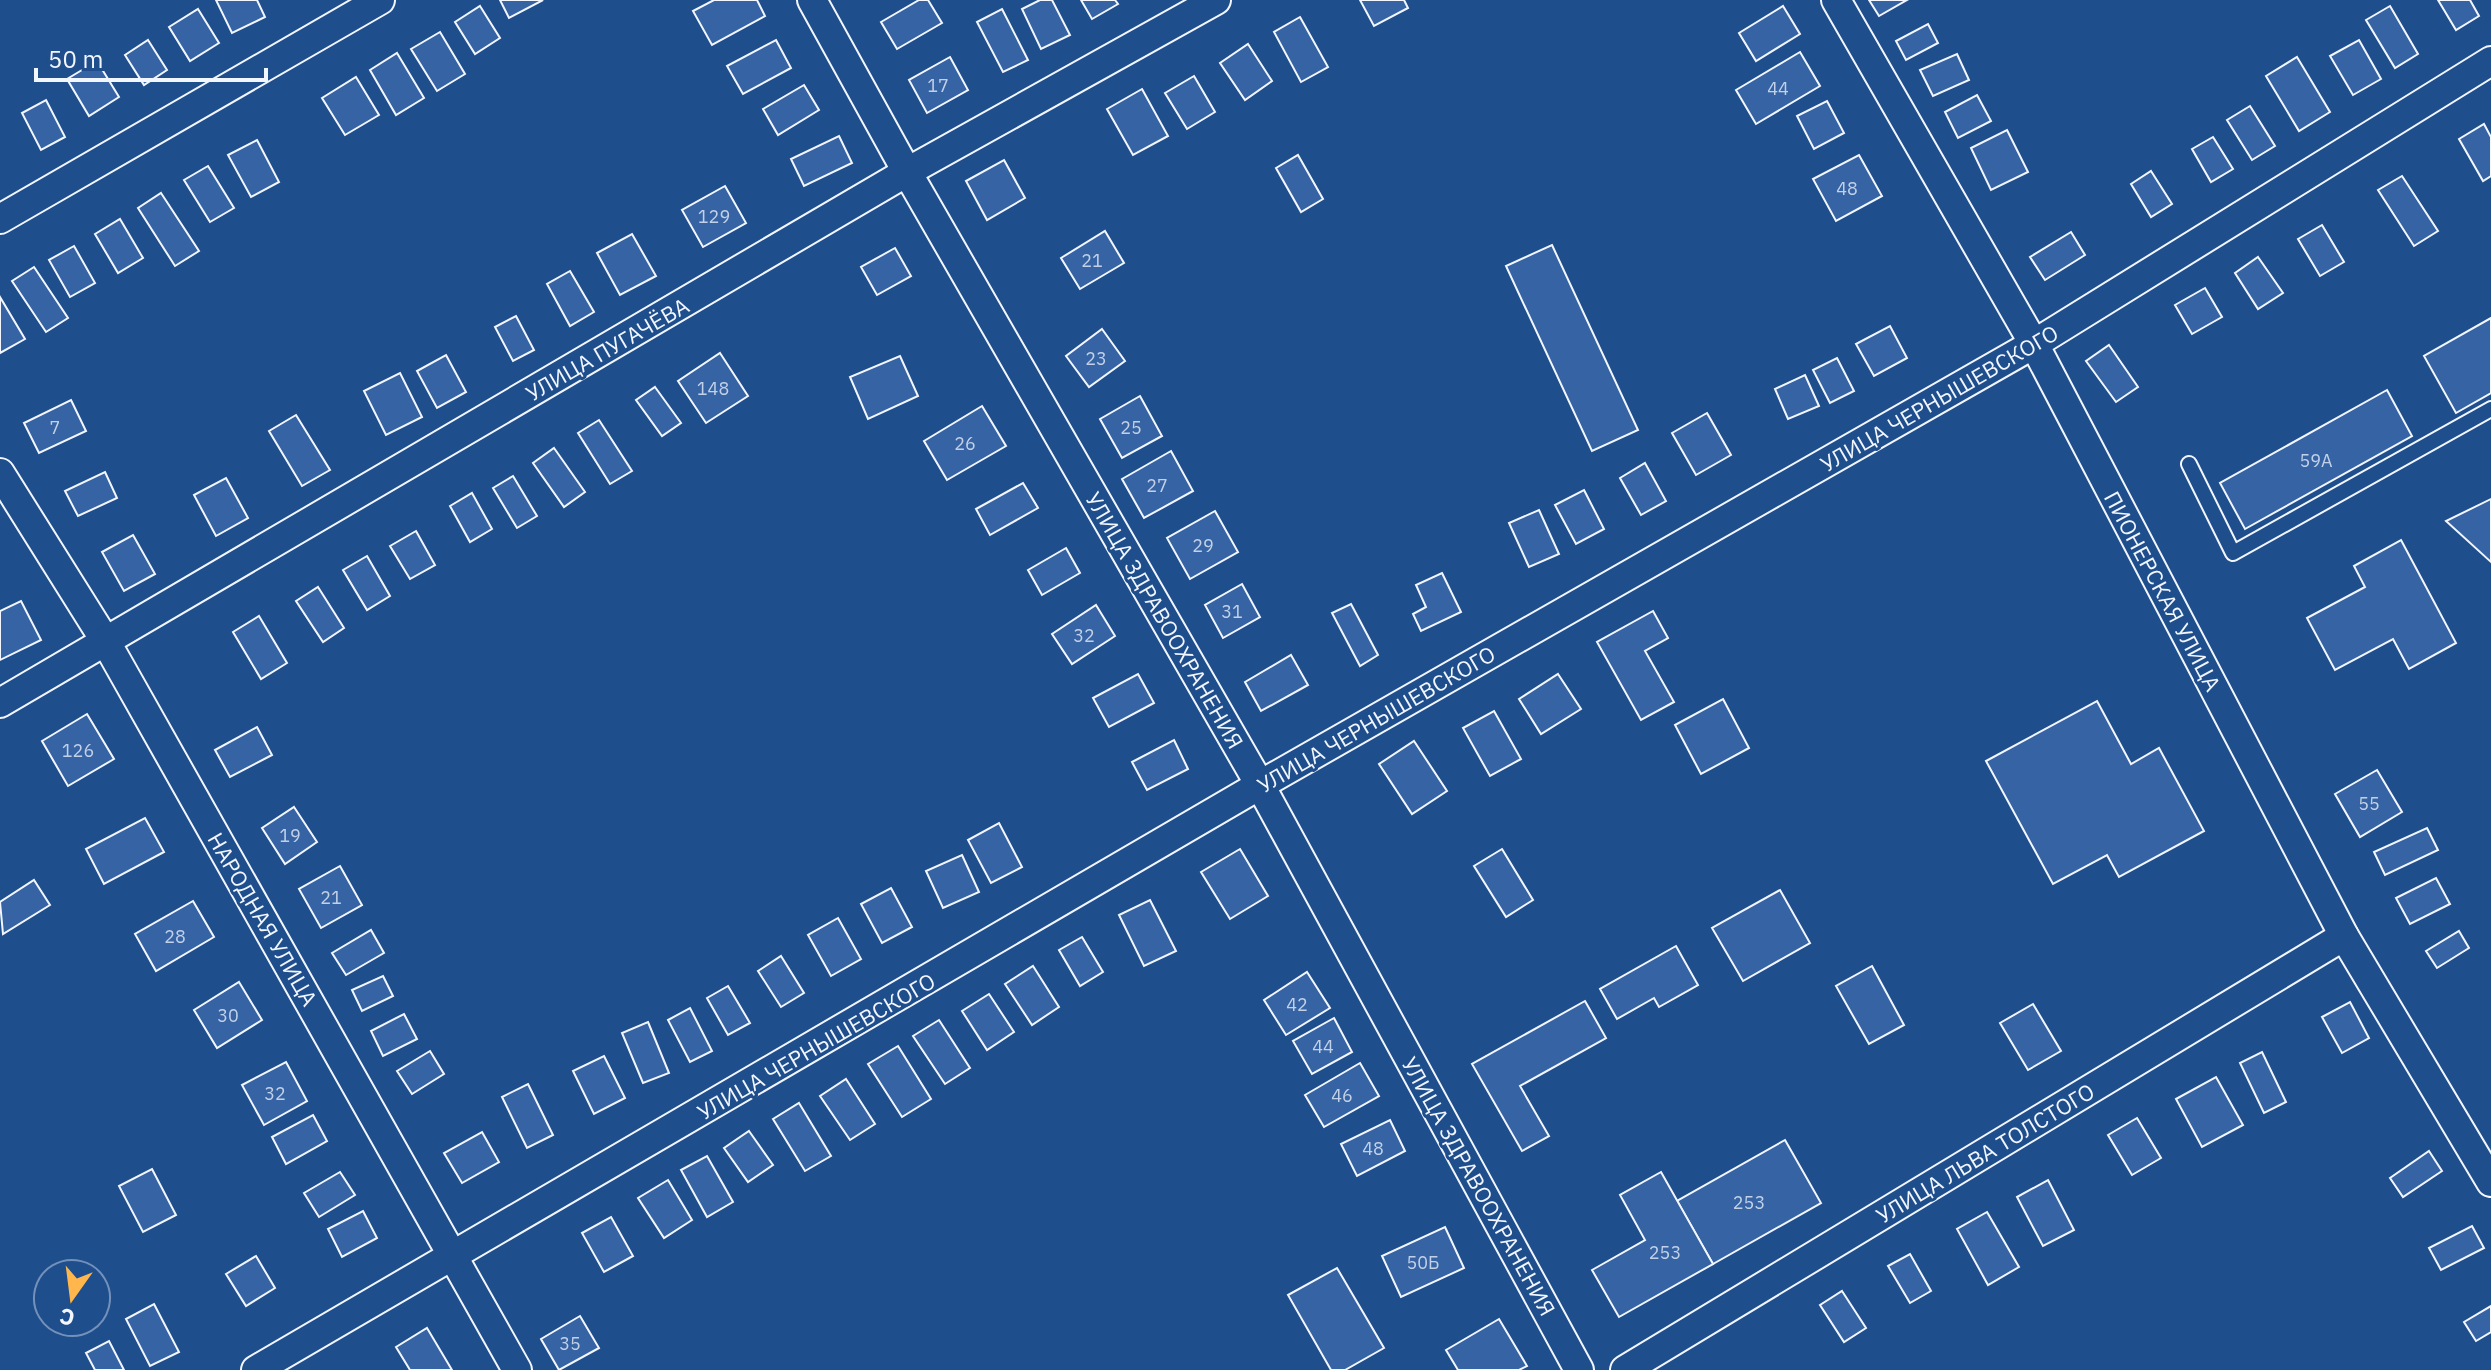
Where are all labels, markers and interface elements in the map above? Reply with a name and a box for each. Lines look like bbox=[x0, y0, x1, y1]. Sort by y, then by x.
scale bar bbox=[36, 32, 266, 82]
text: 50 m bbox=[48, 43, 103, 75]
house number: 17 bbox=[927, 74, 949, 97]
house number: 44 bbox=[1767, 77, 1789, 100]
house number: 48 bbox=[1836, 177, 1858, 200]
house number: 129 bbox=[698, 205, 730, 228]
house number: 21 bbox=[1081, 249, 1103, 272]
street label: УЛИЦА ПУГАЧЁВА bbox=[520, 290, 694, 408]
street label: УЛИЦА ЧЕРНЫШЕВСКОГО bbox=[1815, 318, 2063, 478]
house number: 23 bbox=[1085, 347, 1107, 370]
house number: 148 bbox=[697, 377, 729, 400]
house number: 7 bbox=[50, 416, 60, 439]
house number: 25 bbox=[1120, 416, 1142, 439]
house number: 26 bbox=[954, 432, 976, 455]
house number: 59А bbox=[2299, 449, 2333, 472]
house number: 27 bbox=[1146, 474, 1168, 497]
street label: УЛИЦА ЗДРАВООХРАНЕНИЯ bbox=[1079, 486, 1251, 754]
street label: ПИОНЕРСКАЯ УЛИЦА bbox=[2098, 486, 2228, 696]
house number: 29 bbox=[1192, 534, 1214, 557]
house number: 31 bbox=[1221, 600, 1243, 623]
house number: 32 bbox=[1073, 624, 1095, 647]
street label: УЛИЦА ЧЕРНЫШЕВСКОГО bbox=[1252, 639, 1500, 799]
house number: 126 bbox=[62, 739, 94, 762]
house number: 55 bbox=[2358, 792, 2380, 815]
house number: 19 bbox=[279, 824, 301, 847]
street label: НАРОДНАЯ УЛИЦА bbox=[201, 827, 325, 1011]
house number: 21 bbox=[320, 886, 342, 909]
house number: 28 bbox=[164, 925, 186, 948]
street label: УЛИЦА ЧЕРНЫШЕВСКОГО bbox=[692, 966, 940, 1126]
house number: 42 bbox=[1286, 993, 1308, 1016]
house number: 30 bbox=[217, 1004, 239, 1027]
house number: 44 bbox=[1312, 1035, 1334, 1058]
street label: УЛИЦА ЗДРАВООХРАНЕНИЯ bbox=[1396, 1051, 1562, 1321]
street label: УЛИЦА ЛЬВА ТОЛСТОГО bbox=[1871, 1076, 2099, 1230]
house number: 32 bbox=[264, 1082, 286, 1105]
house number: 46 bbox=[1331, 1084, 1353, 1107]
house number: 48 bbox=[1362, 1137, 1384, 1160]
house number: 253 bbox=[1733, 1191, 1765, 1214]
house number: 253 bbox=[1649, 1241, 1681, 1264]
house number: 50Б bbox=[1406, 1251, 1440, 1274]
north arrow bbox=[32, 1258, 112, 1338]
text: С bbox=[57, 1302, 77, 1334]
house number: 35 bbox=[559, 1332, 581, 1355]

